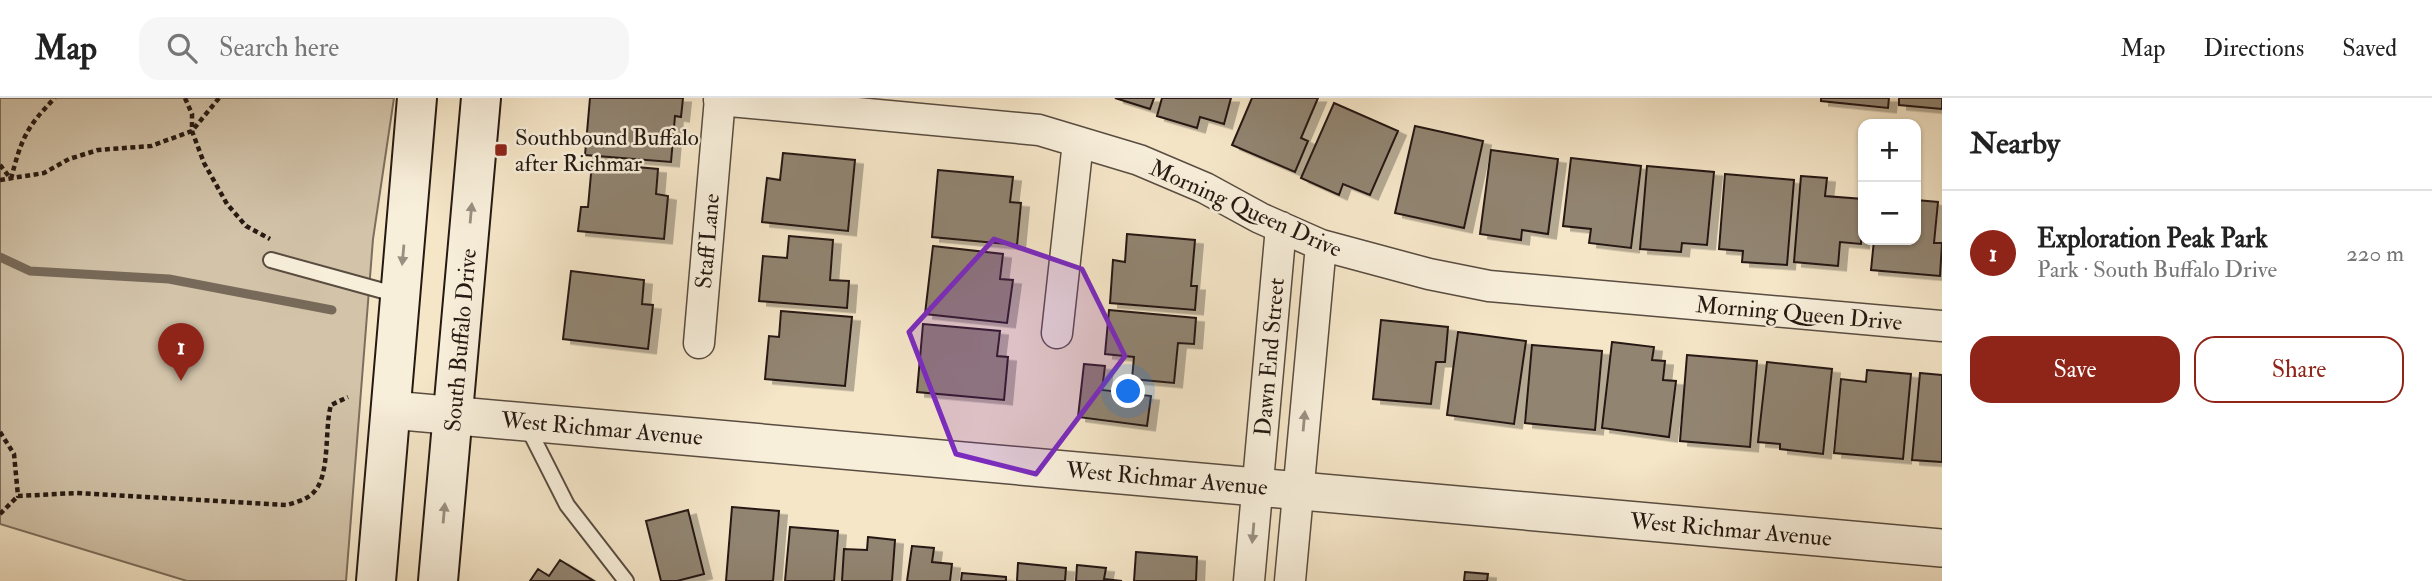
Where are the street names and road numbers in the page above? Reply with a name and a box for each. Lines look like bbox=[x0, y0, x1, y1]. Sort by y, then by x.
street label: Morning Queen Drive bbox=[1145, 153, 1347, 264]
street label: Staff Lane bbox=[689, 192, 726, 290]
street label: South Buffalo Drive bbox=[438, 247, 483, 433]
street label: Dawn End Street bbox=[1248, 277, 1291, 437]
street label: Morning Queen Drive bbox=[1694, 290, 1904, 337]
street label: West Richmar Avenue bbox=[499, 405, 704, 452]
street label: West Richmar Avenue bbox=[1064, 455, 1269, 502]
street label: West Richmar Avenue bbox=[1628, 506, 1833, 553]

